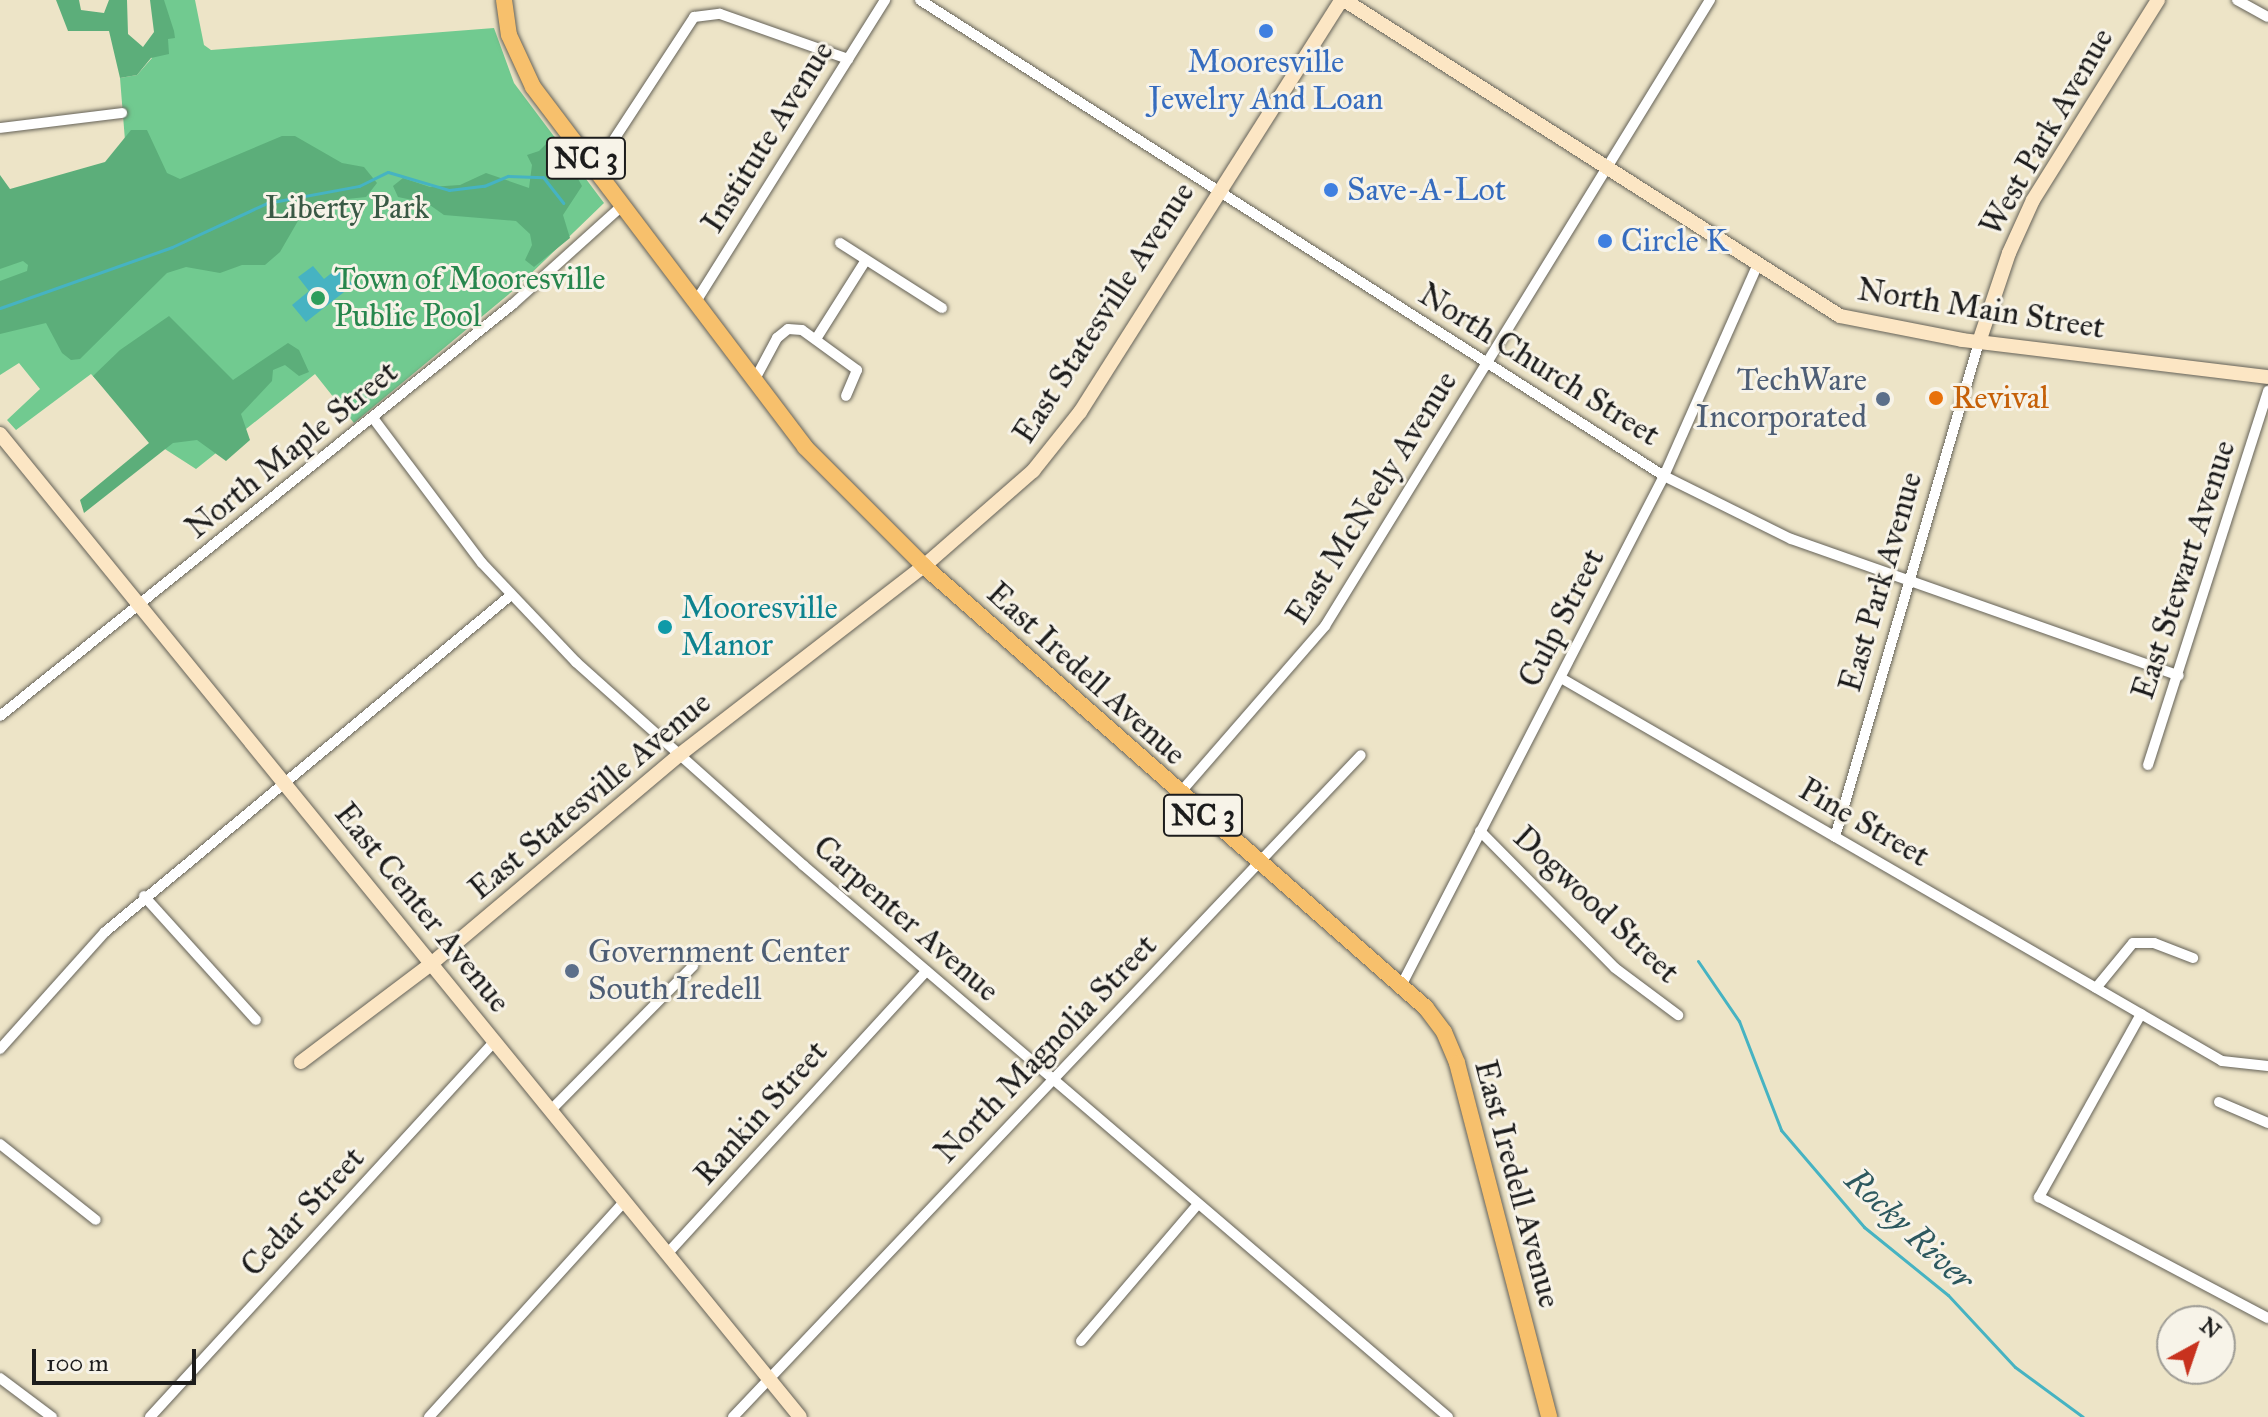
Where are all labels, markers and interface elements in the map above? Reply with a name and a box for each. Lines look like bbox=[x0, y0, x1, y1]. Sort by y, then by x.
street label: West Park Avenue bbox=[1972, 21, 2122, 243]
marker: Mooresville Jewelry And Loan bbox=[1257, 22, 1275, 40]
street label: Institute Avenue bbox=[694, 34, 842, 240]
place label: Mooresville Jewelry And Loan bbox=[1149, 44, 1383, 119]
road number: NC 3 bbox=[544, 132, 628, 184]
place label: Save-A-Lot bbox=[1347, 171, 1506, 209]
street label: East Statesville Avenue bbox=[1005, 175, 1203, 451]
marker: Save-A-Lot bbox=[1322, 181, 1340, 199]
park label: Liberty Park bbox=[265, 189, 429, 227]
place label: Circle K bbox=[1621, 222, 1728, 260]
marker: Circle K bbox=[1596, 232, 1614, 250]
place label: Town of Mooresville Public Pool bbox=[334, 261, 605, 336]
street label: North Main Street bbox=[1855, 270, 2107, 348]
street label: North Church Street bbox=[1411, 275, 1667, 455]
marker: Town of Mooresville Public Pool bbox=[309, 289, 327, 307]
street label: North Maple Street bbox=[178, 353, 406, 547]
place label: TechWare Incorporated bbox=[1696, 362, 1867, 437]
street label: East McNeely Avenue bbox=[1278, 364, 1466, 632]
place label: Revival bbox=[1952, 379, 2049, 417]
marker: Revival bbox=[1927, 389, 1945, 407]
marker: TechWare Incorporated bbox=[1874, 390, 1892, 408]
street label: East Stewart Avenue bbox=[2124, 436, 2244, 704]
street label: East Park Avenue bbox=[1831, 468, 1931, 696]
street label: Culp Street bbox=[1511, 542, 1613, 694]
street label: East Iredell Avenue bbox=[978, 574, 1194, 774]
place label: Mooresville Manor bbox=[681, 590, 838, 665]
marker: Mooresville Manor bbox=[656, 618, 674, 636]
street label: East Statesville Avenue bbox=[461, 684, 719, 908]
street label: Pine Street bbox=[1792, 770, 1936, 876]
road number: NC 3 bbox=[1161, 789, 1245, 841]
street label: East Center Avenue bbox=[326, 796, 518, 1020]
street label: Dogwood Street bbox=[1505, 818, 1687, 992]
street label: Carpenter Avenue bbox=[805, 828, 1007, 1010]
street label: North Magnolia Street bbox=[927, 927, 1165, 1171]
place label: Government Center South Iredell bbox=[588, 934, 850, 1009]
marker: Government Center South Iredell bbox=[563, 962, 581, 980]
street label: Rankin Street bbox=[686, 1033, 836, 1193]
street label: East Iredell Avenue bbox=[1465, 1056, 1569, 1312]
street label: Cedar Street bbox=[233, 1139, 373, 1285]
water label: Rocky River bbox=[1837, 1159, 1983, 1299]
north arrow bbox=[2156, 1305, 2236, 1385]
text: N bbox=[2195, 1311, 2226, 1344]
scale bar bbox=[36, 1333, 200, 1383]
text: 100 m bbox=[46, 1348, 109, 1378]

